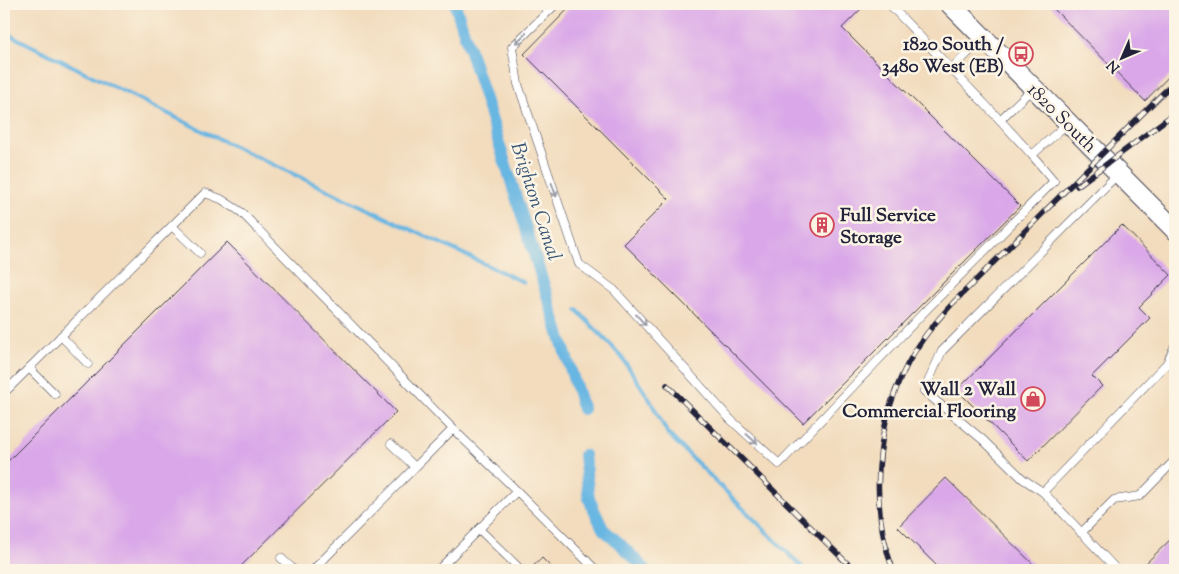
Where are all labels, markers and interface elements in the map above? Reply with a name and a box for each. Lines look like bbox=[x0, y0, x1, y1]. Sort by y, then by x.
one-way arrow bbox=[515, 32, 527, 44]
place label: 1820 South / 3480 West (EB) bbox=[882, 32, 1004, 81]
north arrow bbox=[1096, 32, 1146, 82]
bus stop icon: 1820 South / 3480 West (EB) bbox=[1008, 41, 1034, 67]
text: N bbox=[1103, 55, 1125, 77]
street label: 1820 South bbox=[1020, 78, 1102, 160]
water label: Brighton Canal bbox=[502, 139, 567, 265]
one-way arrow bbox=[550, 182, 559, 197]
place label: Full Service Storage bbox=[840, 203, 936, 252]
building icon: Full Service Storage bbox=[809, 212, 835, 238]
one-way arrow bbox=[636, 314, 647, 327]
place label: Wall 2 Wall Commercial Flooring bbox=[842, 377, 1017, 426]
shop icon: Wall 2 Wall Commercial Flooring bbox=[1020, 386, 1046, 412]
one-way arrow bbox=[745, 433, 758, 445]

